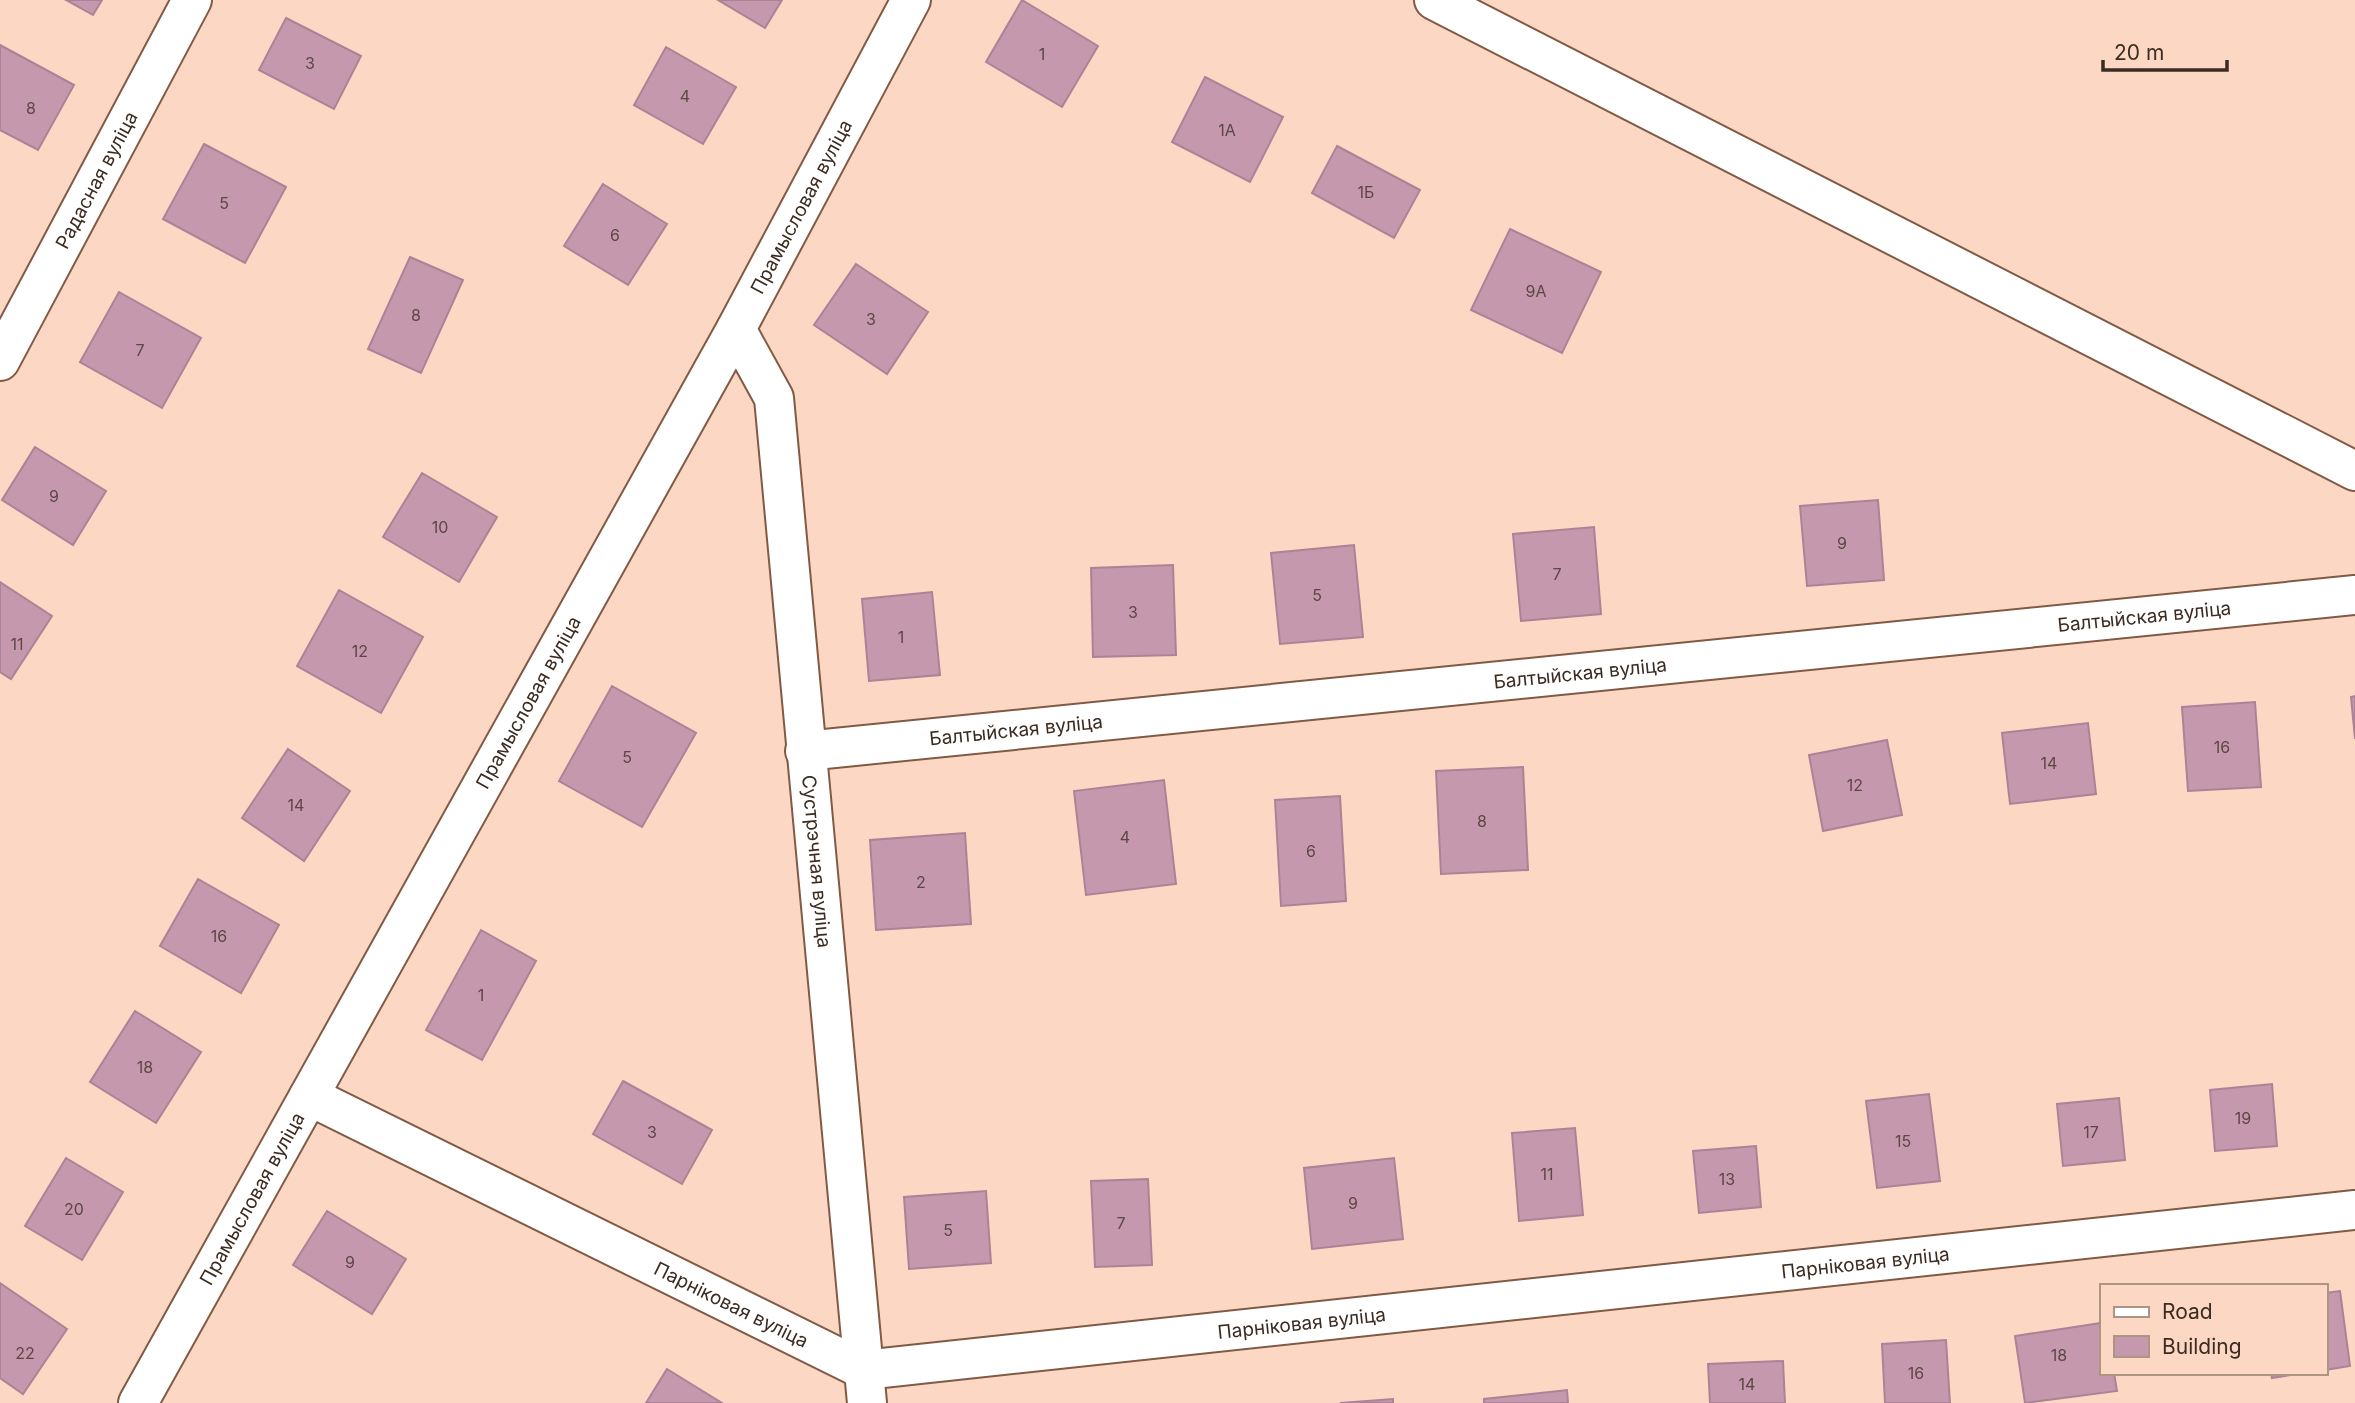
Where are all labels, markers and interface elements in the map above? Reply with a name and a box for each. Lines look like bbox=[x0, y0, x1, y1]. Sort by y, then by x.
scale bar bbox=[2103, 28, 2227, 72]
text: 20 m bbox=[2114, 40, 2164, 65]
house number: 1 bbox=[1039, 44, 1045, 64]
house number: 3 bbox=[305, 53, 315, 73]
house number: 4 bbox=[680, 86, 690, 106]
house number: 8 bbox=[26, 98, 36, 118]
street label: Радасная вуліца bbox=[50, 107, 142, 253]
street label: Прамысловая вуліца bbox=[745, 116, 857, 298]
house number: 1А bbox=[1218, 120, 1236, 140]
house number: 1Б bbox=[1358, 182, 1374, 202]
house number: 5 bbox=[219, 193, 229, 213]
house number: 6 bbox=[610, 225, 620, 245]
house number: 9А bbox=[1526, 281, 1546, 301]
house number: 8 bbox=[411, 305, 421, 325]
house number: 3 bbox=[866, 309, 876, 329]
house number: 7 bbox=[135, 340, 145, 360]
house number: 9 bbox=[49, 486, 59, 506]
house number: 10 bbox=[432, 517, 448, 537]
house number: 9 bbox=[1837, 533, 1847, 553]
house number: 7 bbox=[1552, 564, 1562, 584]
house number: 5 bbox=[1312, 585, 1322, 605]
street label: Балтыйская вуліца bbox=[2056, 596, 2232, 636]
house number: 3 bbox=[1128, 602, 1138, 622]
street label: Прамысловая вуліца bbox=[471, 612, 585, 793]
house number: 1 bbox=[898, 627, 904, 647]
house number: 11 bbox=[10, 634, 24, 654]
house number: 12 bbox=[352, 641, 368, 661]
street label: Балтыйская вуліца bbox=[1492, 653, 1668, 693]
street label: Балтыйская вуліца bbox=[928, 710, 1104, 750]
house number: 16 bbox=[2214, 737, 2230, 757]
house number: 5 bbox=[622, 747, 632, 767]
house number: 14 bbox=[2041, 753, 2057, 773]
street label: Сустрэчная вуліца bbox=[797, 774, 836, 949]
house number: 12 bbox=[1847, 775, 1863, 795]
house number: 14 bbox=[288, 795, 304, 815]
house number: 8 bbox=[1477, 811, 1487, 831]
house number: 4 bbox=[1120, 827, 1130, 847]
house number: 6 bbox=[1306, 841, 1316, 861]
house number: 2 bbox=[916, 872, 926, 892]
house number: 16 bbox=[211, 926, 227, 946]
house number: 1 bbox=[478, 985, 484, 1005]
house number: 18 bbox=[137, 1057, 153, 1077]
street label: Прамысловая вуліца bbox=[195, 1108, 309, 1289]
house number: 19 bbox=[2235, 1108, 2251, 1128]
house number: 3 bbox=[647, 1122, 657, 1142]
house number: 17 bbox=[2083, 1122, 2099, 1142]
house number: 15 bbox=[1895, 1131, 1911, 1151]
house number: 11 bbox=[1540, 1164, 1554, 1184]
house number: 13 bbox=[1719, 1169, 1735, 1189]
house number: 9 bbox=[1348, 1193, 1358, 1213]
house number: 20 bbox=[64, 1199, 84, 1219]
house number: 7 bbox=[1116, 1213, 1126, 1233]
house number: 5 bbox=[943, 1220, 953, 1240]
street label: Парніковая вуліца bbox=[1780, 1242, 1951, 1283]
house number: 9 bbox=[345, 1252, 355, 1272]
street label: Парніковая вуліца bbox=[650, 1257, 812, 1352]
legend bbox=[2100, 1284, 2327, 1375]
text: Road bbox=[2162, 1299, 2213, 1324]
street label: Парніковая вуліца bbox=[1216, 1303, 1387, 1343]
text: Building bbox=[2162, 1334, 2242, 1359]
house number: 22 bbox=[15, 1343, 35, 1363]
house number: 18 bbox=[2051, 1345, 2067, 1365]
house number: 16 bbox=[1908, 1363, 1924, 1383]
house number: 14 bbox=[1739, 1374, 1755, 1394]

